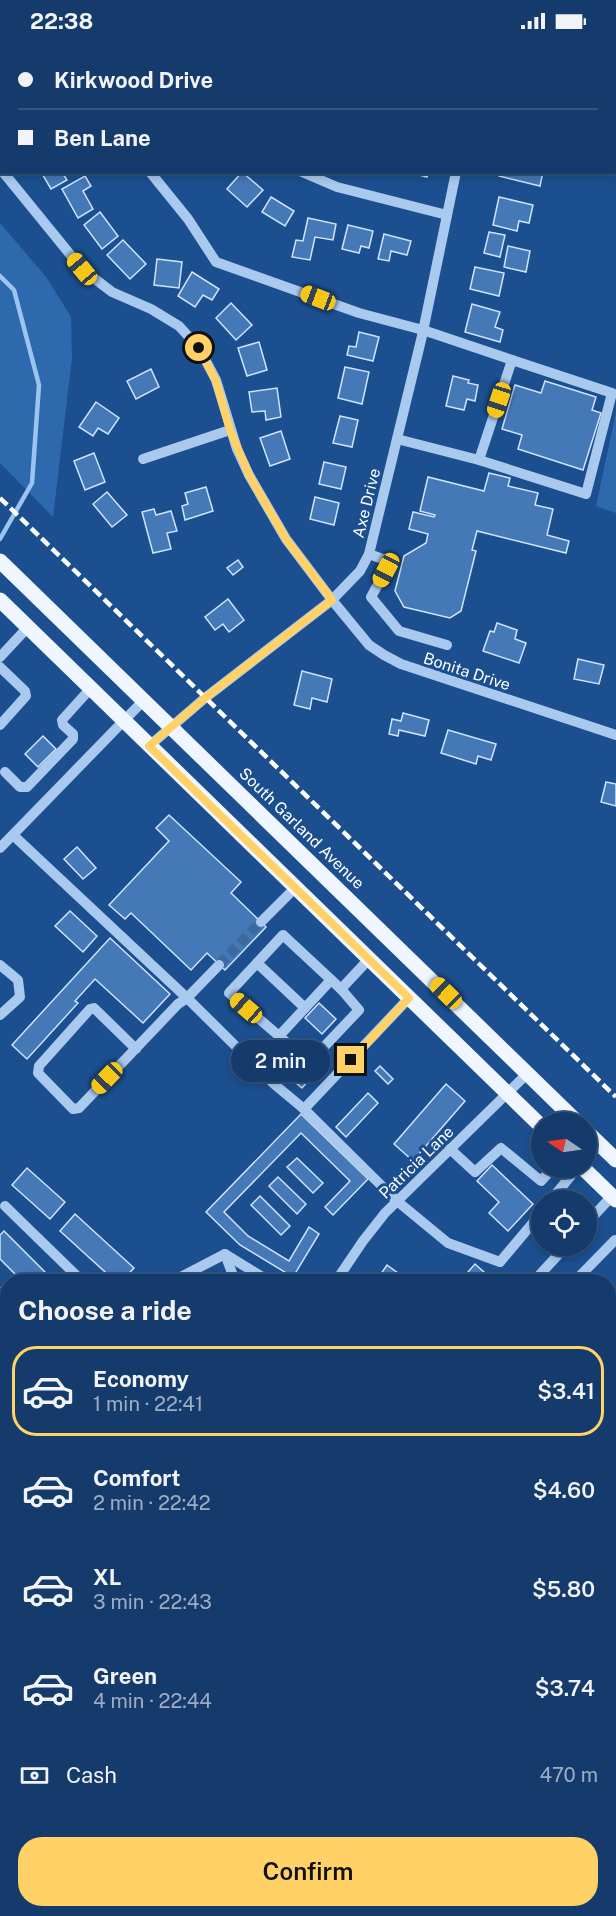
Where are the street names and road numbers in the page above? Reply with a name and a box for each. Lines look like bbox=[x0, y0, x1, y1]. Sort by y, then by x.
street label: Axe Drive bbox=[349, 466, 384, 540]
street label: Bonita Drive bbox=[421, 649, 513, 694]
street label: South Garland Avenue bbox=[235, 764, 368, 893]
street label: Patricia Lane bbox=[375, 1122, 458, 1203]

